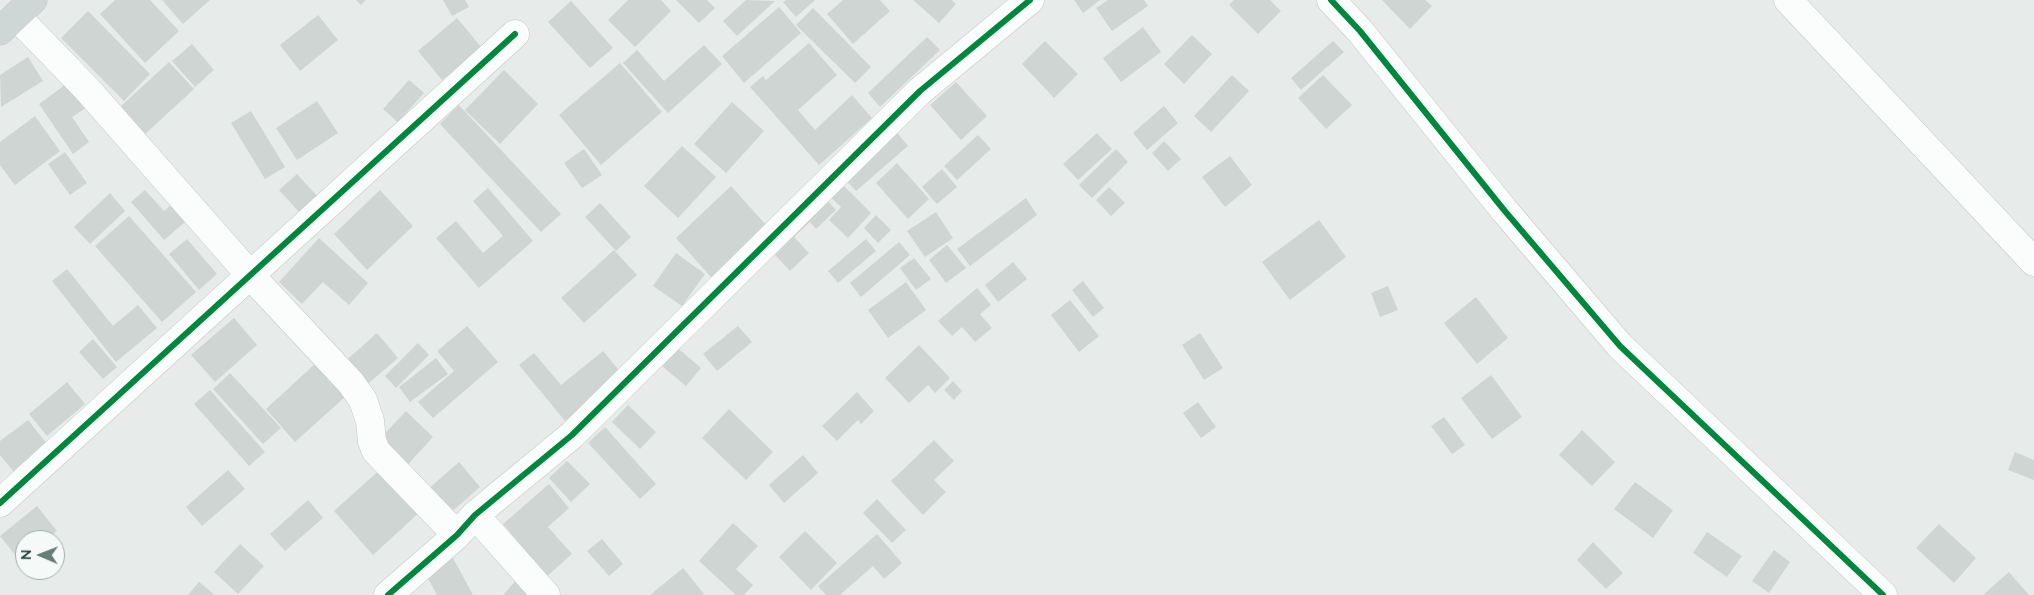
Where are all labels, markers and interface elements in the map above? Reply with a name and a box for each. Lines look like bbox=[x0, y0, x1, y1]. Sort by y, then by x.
north arrow bbox=[15, 530, 65, 580]
text: N bbox=[17, 549, 35, 560]

